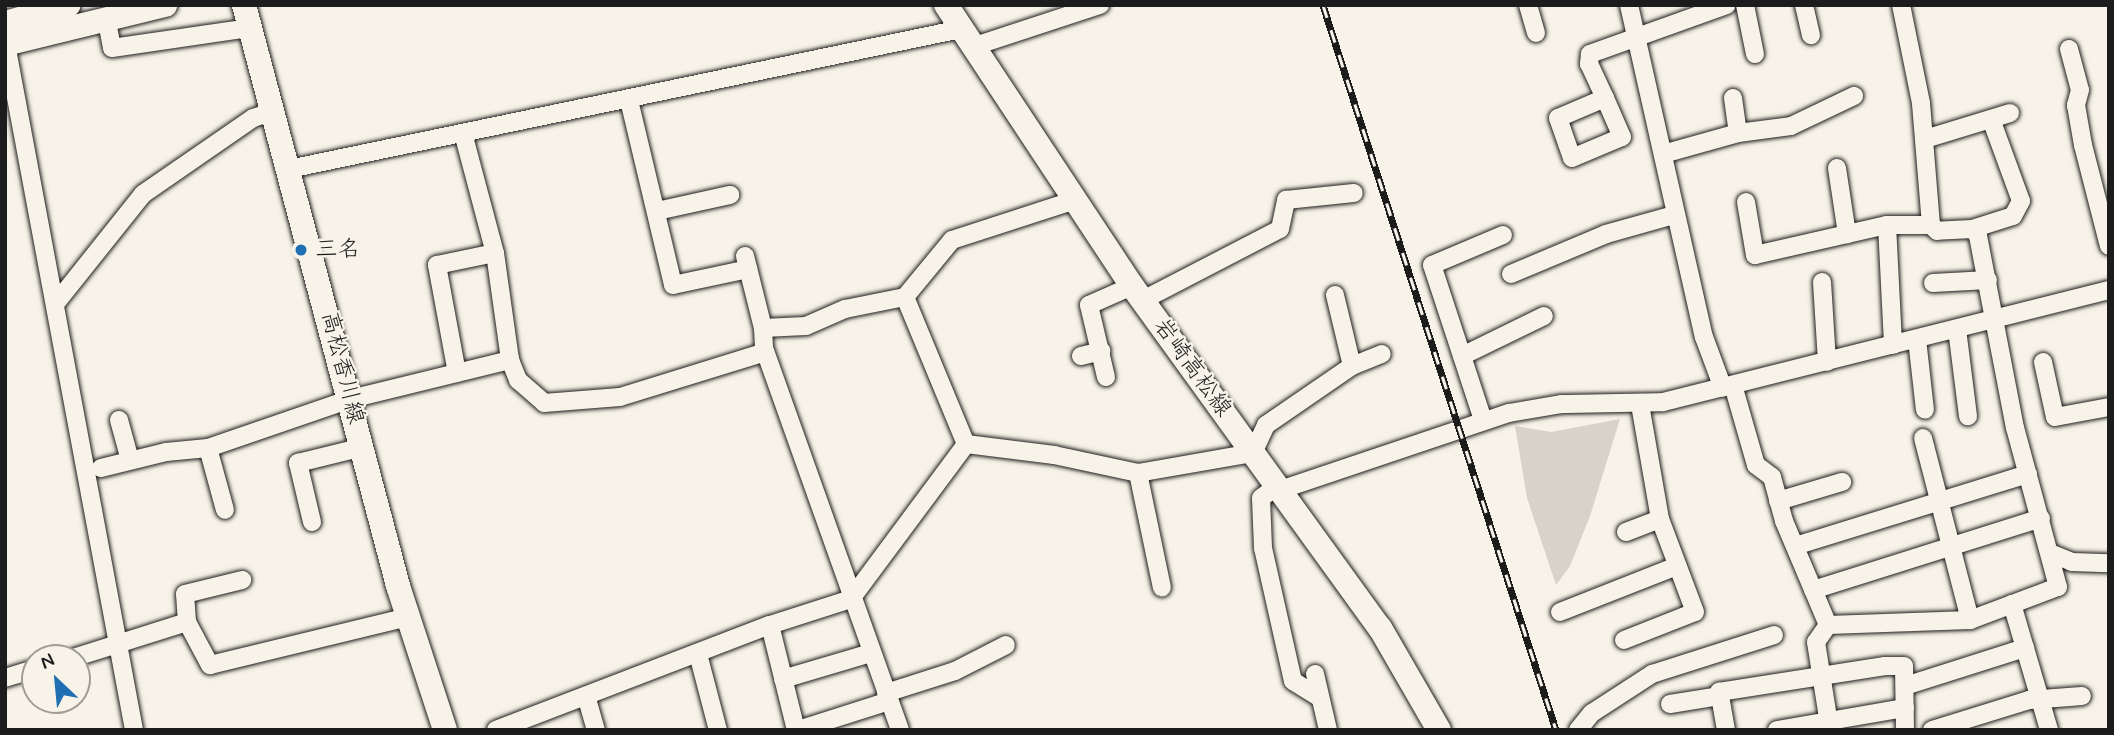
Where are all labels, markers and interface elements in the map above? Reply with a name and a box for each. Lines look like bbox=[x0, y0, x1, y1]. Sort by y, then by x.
place label: 三名 bbox=[315, 236, 361, 264]
marker: 三名 bbox=[293, 242, 309, 258]
street label: 高松香川線 bbox=[315, 309, 369, 427]
street label: 岩崎高松線 bbox=[1147, 313, 1237, 423]
north arrow bbox=[21, 644, 91, 714]
text: N bbox=[36, 647, 59, 675]

